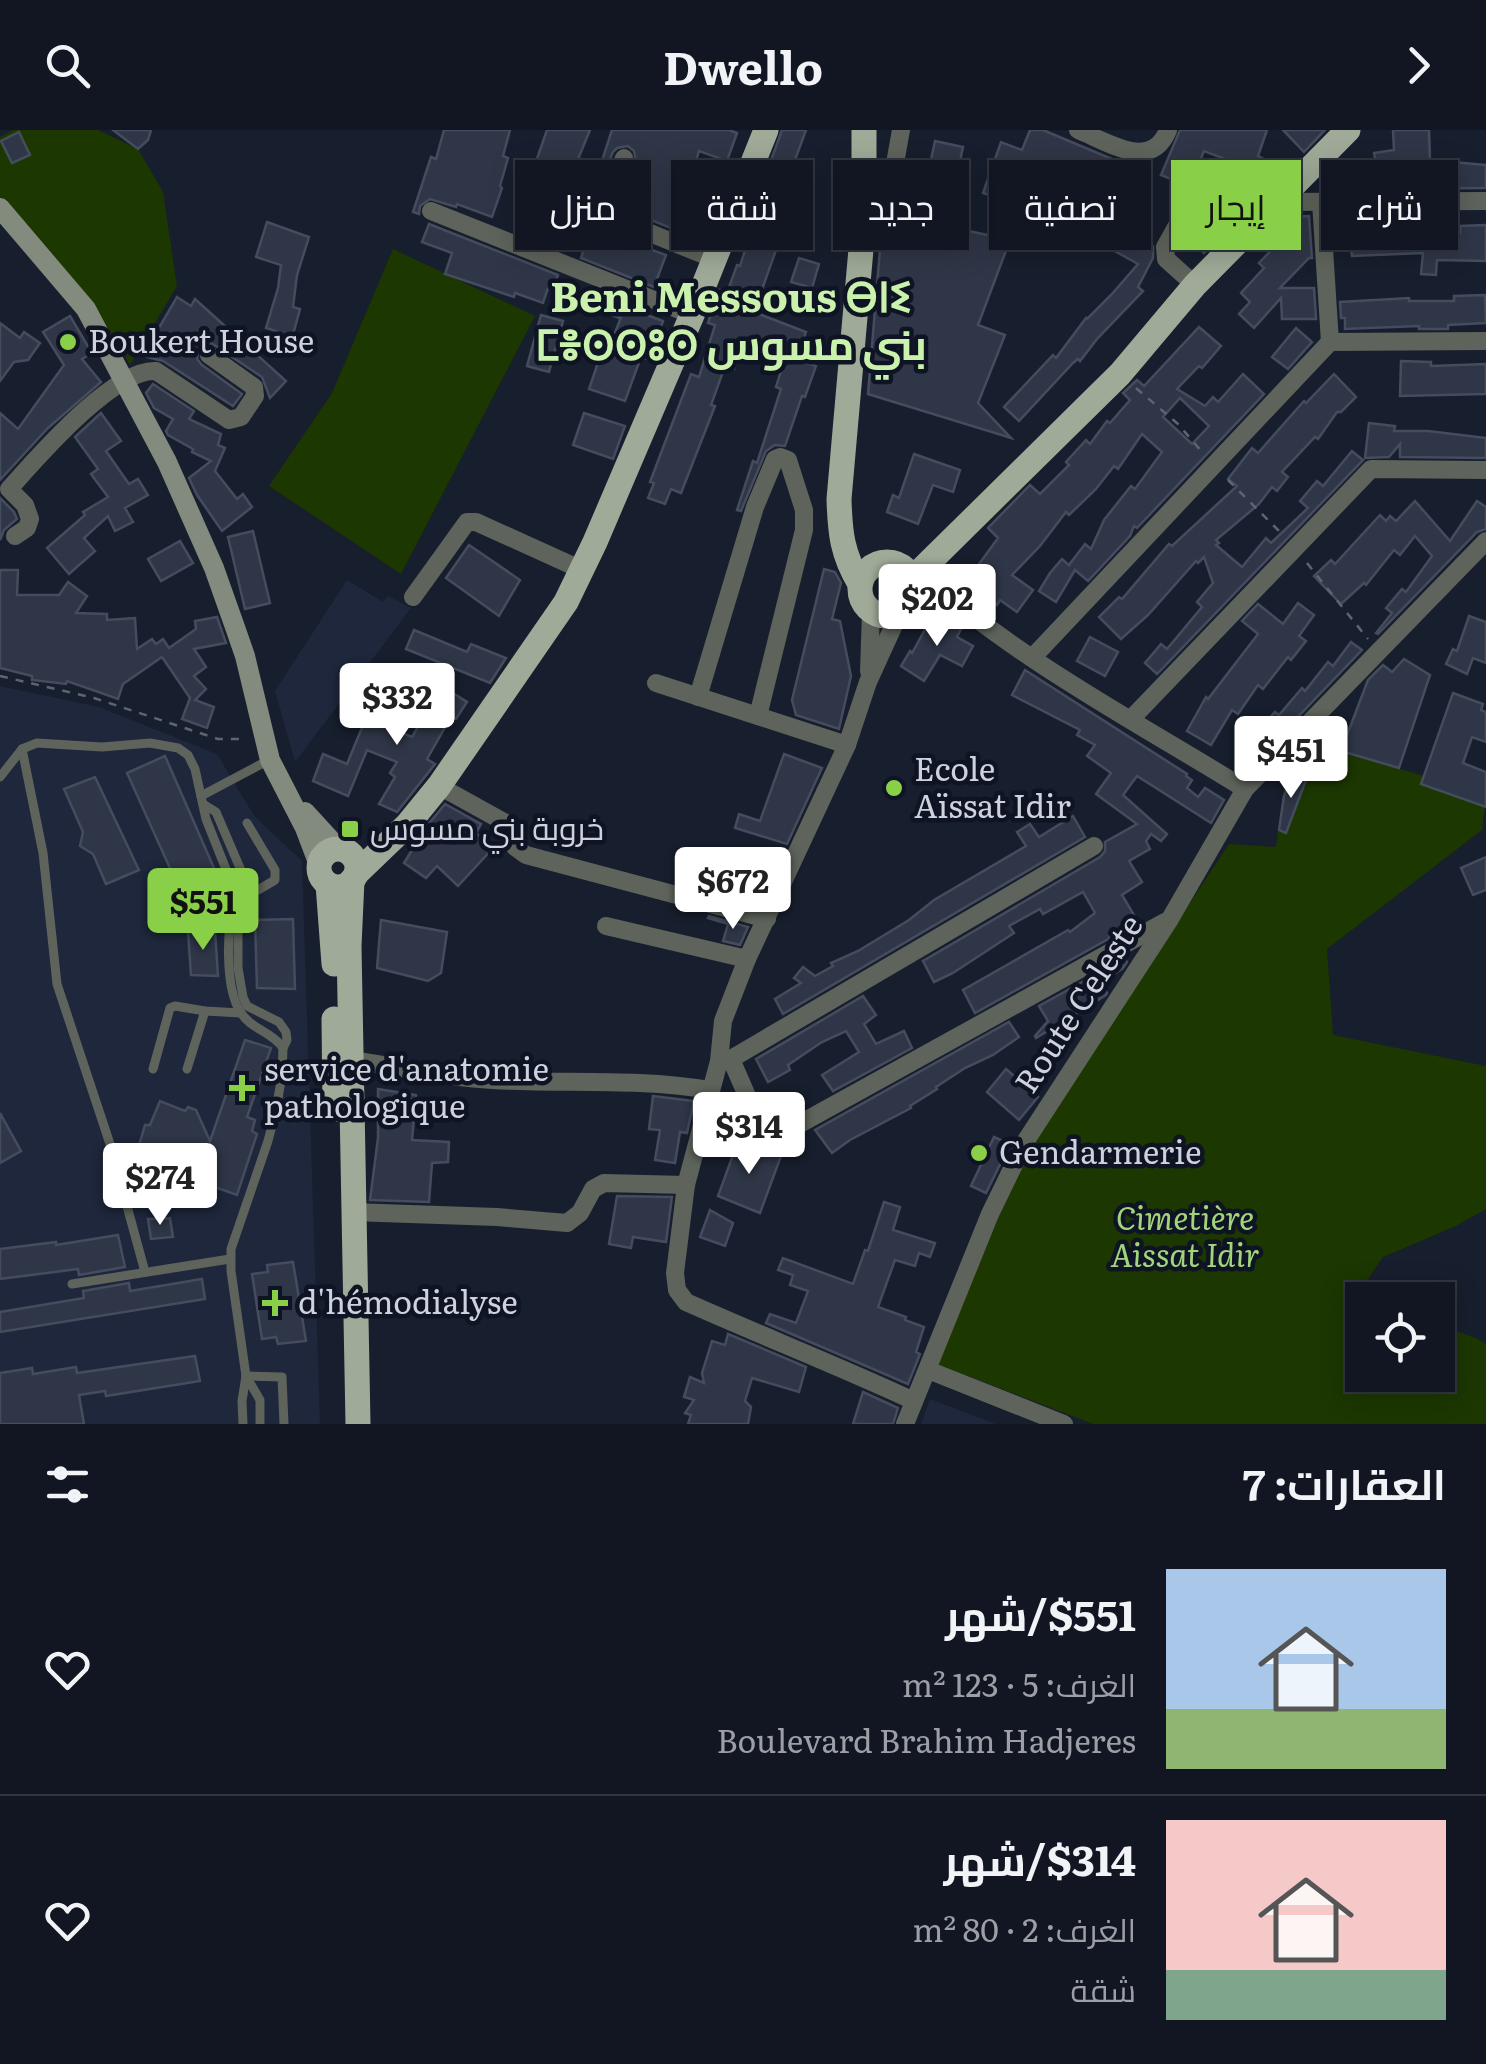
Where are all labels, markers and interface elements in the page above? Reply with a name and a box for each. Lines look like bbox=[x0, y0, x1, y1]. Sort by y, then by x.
text: Dwello bbox=[663, 32, 823, 99]
icon: search bbox=[40, 38, 95, 93]
icon: forward bbox=[1391, 38, 1446, 93]
chip: منزل bbox=[515, 160, 651, 250]
chip: شقة bbox=[671, 160, 813, 250]
chip: جديد bbox=[833, 160, 969, 250]
chip: تصفية bbox=[989, 160, 1151, 250]
chip: إيجار bbox=[1171, 160, 1301, 250]
chip: شراء bbox=[1321, 160, 1458, 250]
district label: Beni Messous ⴱⵏⵉ ⵎⴻⵙⵙⵓⵙ بني مسوس bbox=[535, 263, 927, 380]
place label: Boukert House bbox=[88, 315, 314, 363]
marker: Boukert House bbox=[57, 331, 79, 353]
pin: $202 bbox=[878, 564, 996, 649]
text: $202 bbox=[901, 572, 973, 620]
pin: $332 bbox=[338, 663, 456, 748]
text: $332 bbox=[362, 671, 432, 719]
pin: $451 bbox=[1232, 716, 1350, 801]
text: $451 bbox=[1257, 724, 1326, 772]
place label: Ecole Aïssat Idir bbox=[914, 743, 1071, 828]
marker: Ecole Aïssat Idir bbox=[883, 777, 905, 799]
place label: خروبة بني مسوس bbox=[370, 802, 604, 854]
marker: خروبة بني مسوس bbox=[339, 818, 361, 840]
pin: $672 bbox=[674, 847, 792, 932]
text: $672 bbox=[697, 855, 769, 903]
pin: $551 bbox=[144, 868, 262, 953]
text: $551 bbox=[169, 876, 237, 924]
street label: Route Celeste bbox=[1001, 904, 1152, 1101]
place label: service d'anatomie pathologique bbox=[264, 1043, 549, 1128]
marker: service d'anatomie pathologique bbox=[229, 1075, 255, 1101]
pin: $314 bbox=[690, 1092, 808, 1177]
text: $314 bbox=[715, 1100, 783, 1148]
place label: Gendarmerie bbox=[999, 1126, 1202, 1174]
marker: Gendarmerie bbox=[968, 1142, 990, 1164]
pin: $274 bbox=[101, 1143, 219, 1228]
text: $274 bbox=[125, 1151, 195, 1199]
park label: Cimetière Aissat Idir bbox=[1110, 1192, 1260, 1277]
place label: d'hémodialyse bbox=[298, 1276, 518, 1324]
map controls bbox=[1345, 1282, 1455, 1392]
button: locate bbox=[1345, 1282, 1455, 1392]
marker: d'hémodialyse bbox=[262, 1290, 288, 1316]
text: العقارات: 7 bbox=[1242, 1451, 1446, 1513]
icon: filters bbox=[40, 1457, 95, 1512]
text: $551/شهر bbox=[945, 1582, 1136, 1644]
icon: home bbox=[1246, 1609, 1366, 1729]
icon: heart bbox=[40, 1642, 95, 1697]
text: الغرف: 5 · 123 m² bbox=[902, 1659, 1136, 1707]
text: Boulevard Brahim Hadjeres bbox=[716, 1715, 1136, 1763]
text: $314/شهر bbox=[944, 1827, 1136, 1889]
icon: home bbox=[1246, 1860, 1366, 1980]
icon: heart bbox=[40, 1893, 95, 1948]
text: الغرف: 2 · 80 m² bbox=[913, 1904, 1136, 1952]
text: شقة bbox=[1071, 1964, 1136, 2012]

